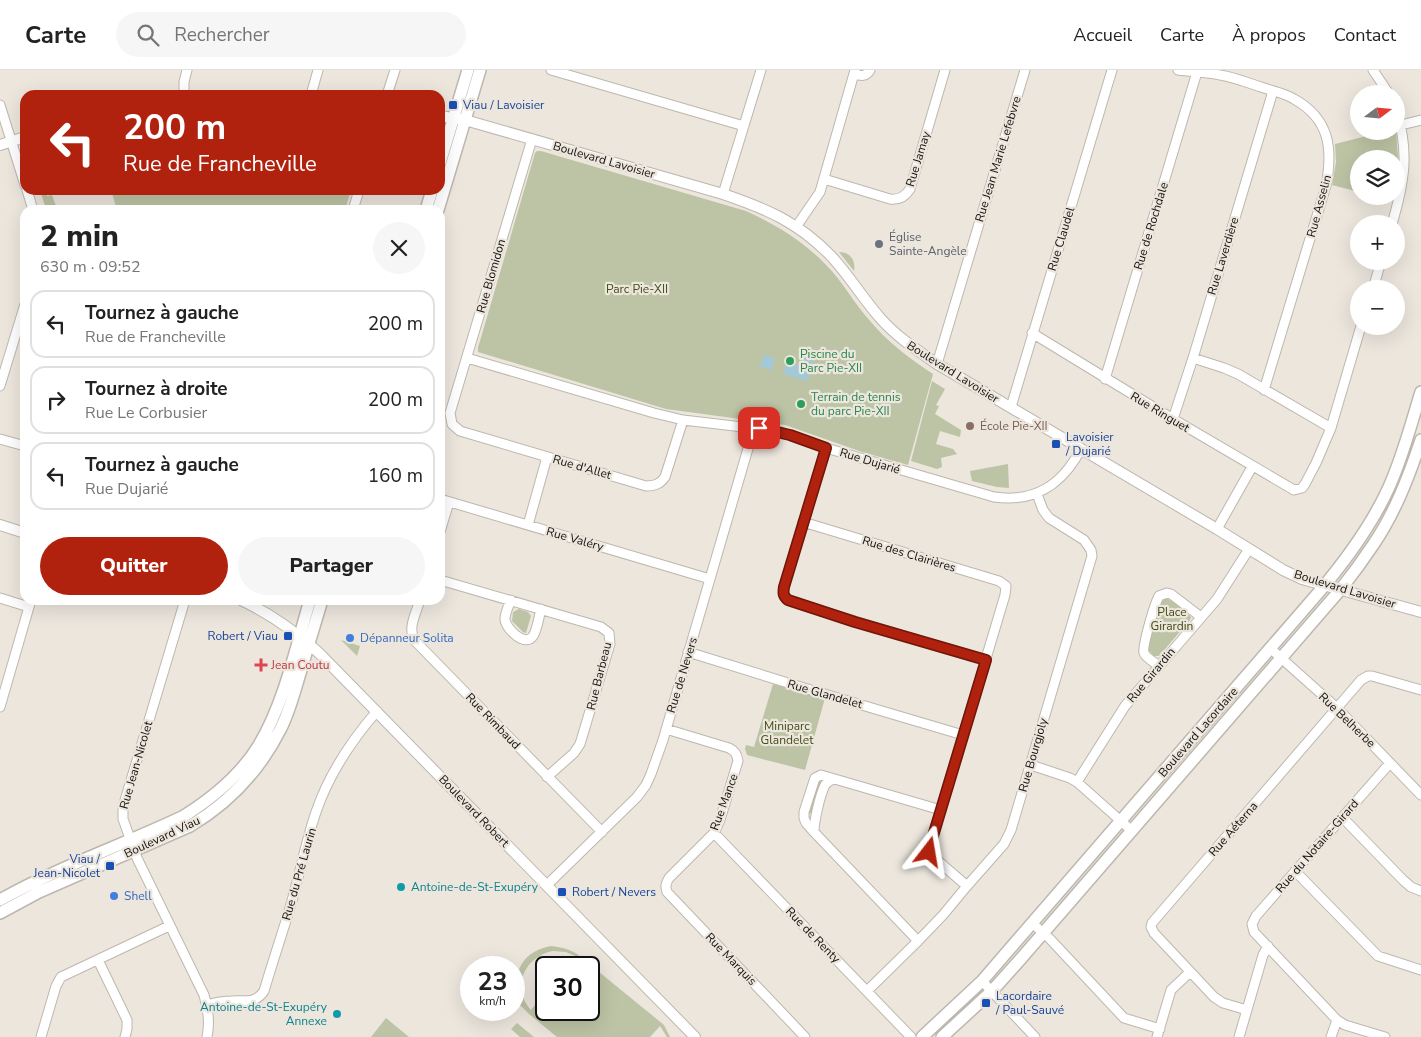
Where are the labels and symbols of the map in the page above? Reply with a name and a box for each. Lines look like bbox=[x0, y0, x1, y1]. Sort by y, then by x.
north arrow bbox=[1350, 85, 1405, 140]
street label: Rue Jean Marie Lefebvre bbox=[971, 94, 1025, 224]
place label: Viau / Lavoisier bbox=[462, 97, 545, 113]
marker: Viau / Lavoisier bbox=[447, 99, 459, 111]
street label: Rue Jamay bbox=[902, 129, 934, 189]
street label: Boulevard Lavoisier bbox=[551, 138, 658, 182]
street label: Rue Asselin bbox=[1303, 173, 1335, 239]
street label: Rue de Rochdale bbox=[1130, 180, 1172, 272]
street label: Rue Claudel bbox=[1044, 205, 1078, 273]
street label: Rue Laverdière bbox=[1204, 215, 1242, 297]
place label: Église Sainte-Angèle bbox=[889, 229, 967, 259]
street label: Rue Blomidon bbox=[473, 237, 509, 315]
marker: Église Sainte-Angèle bbox=[873, 238, 885, 250]
park label: Parc Pie-XII bbox=[606, 281, 668, 297]
street label: Boulevard Lavoisier bbox=[904, 337, 1003, 407]
place label: Piscine du Parc Pie-XII bbox=[800, 346, 862, 376]
marker: Piscine du Parc Pie-XII bbox=[784, 355, 796, 367]
street label: Rue Ringuet bbox=[1128, 388, 1193, 436]
place label: Terrain de tennis du parc Pie-XII bbox=[811, 389, 901, 419]
marker: Terrain de tennis du parc Pie-XII bbox=[795, 398, 807, 410]
pin bbox=[738, 407, 780, 449]
place label: École Pie-XII bbox=[980, 418, 1048, 434]
marker: École Pie-XII bbox=[964, 420, 976, 432]
place label: Lavoisier / Dujarié bbox=[1065, 429, 1114, 459]
marker: Lavoisier / Dujarié bbox=[1050, 438, 1062, 450]
street label: Rue Dujarié bbox=[838, 444, 902, 478]
street label: Rue d'Allet bbox=[551, 451, 614, 483]
street label: Rue Valéry bbox=[544, 523, 606, 555]
street label: Rue des Clairières bbox=[860, 532, 958, 576]
street label: Boulevard Lavoisier bbox=[1292, 566, 1399, 612]
park label: Place Girardin bbox=[1151, 604, 1193, 634]
place label: Robert / Viau bbox=[208, 628, 278, 644]
marker: Robert / Viau bbox=[282, 630, 294, 642]
place label: Dépanneur Solita bbox=[360, 630, 454, 646]
marker: Dépanneur Solita bbox=[344, 632, 356, 644]
street label: Rue de Nevers bbox=[663, 635, 701, 715]
street label: Rue Barbeau bbox=[583, 640, 615, 712]
street label: Rue Girardin bbox=[1123, 644, 1179, 706]
place label: Jean Coutu bbox=[270, 657, 330, 673]
marker: Jean Coutu bbox=[255, 659, 267, 671]
street label: Rue Glandelet bbox=[786, 676, 865, 713]
street label: Boulevard Lacordaire bbox=[1155, 684, 1241, 780]
street label: Rue Rimbaud bbox=[462, 689, 524, 753]
street label: Rue Belherbe bbox=[1315, 689, 1379, 751]
street label: Rue Bourgjoly bbox=[1015, 715, 1051, 794]
street label: Rue Jean-Nicolet bbox=[116, 718, 156, 811]
park label: Miniparc Glandelet bbox=[761, 718, 814, 748]
street label: Boulevard Robert bbox=[435, 771, 513, 851]
street label: Rue Mance bbox=[706, 771, 742, 833]
street label: Rue du Notaire-Girard bbox=[1272, 796, 1362, 896]
street label: Rue Aéterna bbox=[1205, 798, 1261, 860]
street label: Boulevard Viau bbox=[121, 812, 203, 862]
position arrow bbox=[902, 825, 954, 877]
street label: Rue du Pré Laurin bbox=[278, 826, 320, 922]
place label: Viau / Jean-Nicolet bbox=[33, 851, 101, 881]
marker: Viau / Jean-Nicolet bbox=[104, 860, 116, 872]
place label: Antoine-de-St-Exupéry bbox=[411, 879, 539, 895]
marker: Antoine-de-St-Exupéry bbox=[395, 881, 407, 893]
place label: Robert / Nevers bbox=[572, 884, 656, 900]
marker: Robert / Nevers bbox=[556, 886, 568, 898]
place label: Shell bbox=[124, 888, 152, 904]
marker: Shell bbox=[108, 890, 120, 902]
street label: Rue de Renty bbox=[782, 903, 844, 967]
street label: Rue Marquis bbox=[702, 929, 760, 989]
speed limit sign: 30 bbox=[535, 956, 600, 1021]
place label: Lacordaire / Paul-Sauvé bbox=[995, 988, 1064, 1018]
marker: Lacordaire / Paul-Sauvé bbox=[980, 997, 992, 1009]
place label: Antoine-de-St-Exupéry Annexe bbox=[200, 999, 328, 1029]
marker: Antoine-de-St-Exupéry Annexe bbox=[331, 1008, 343, 1020]

